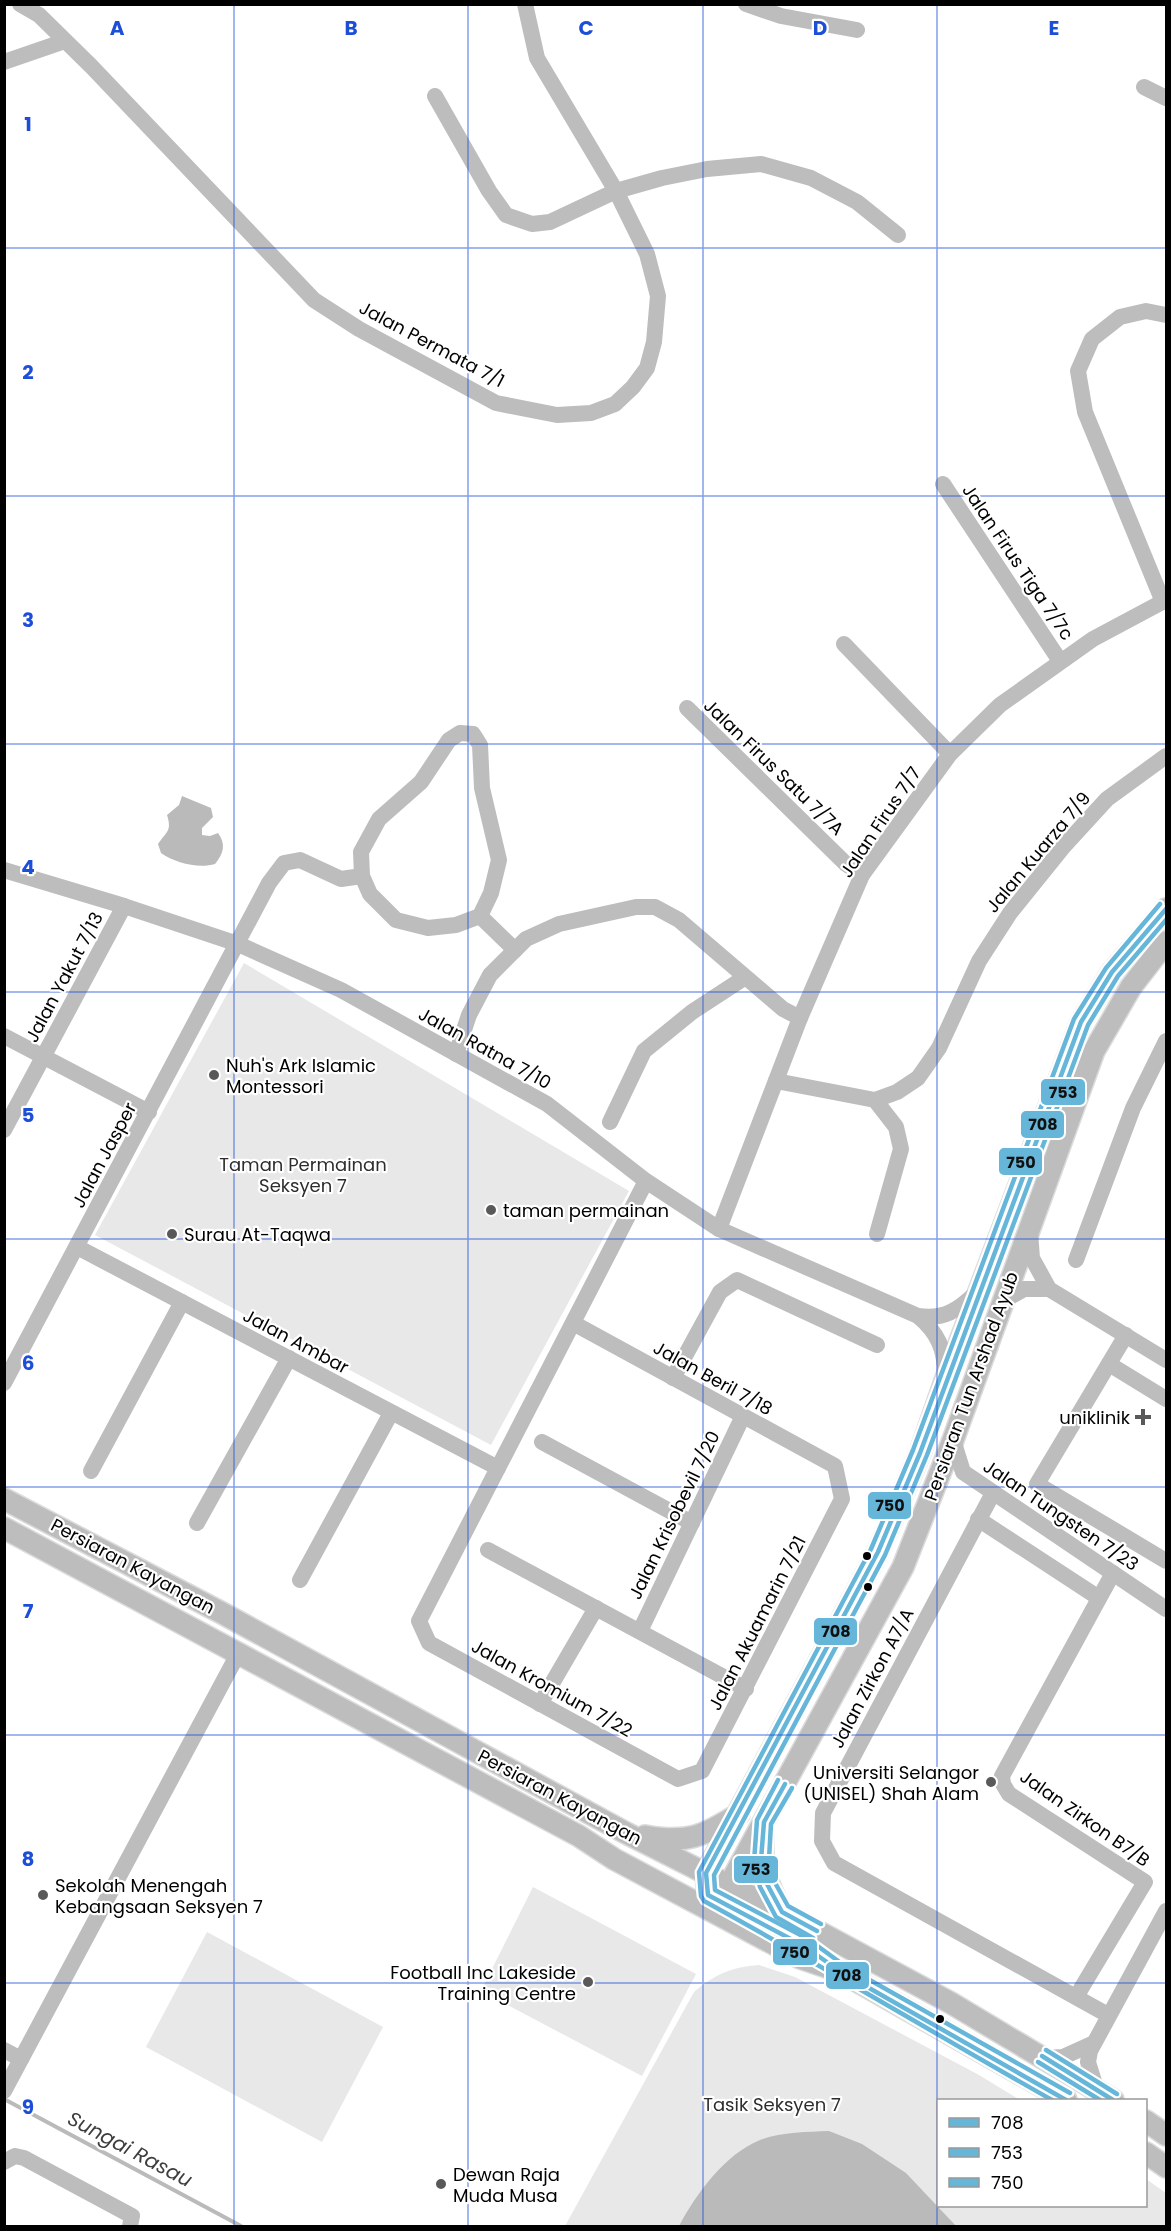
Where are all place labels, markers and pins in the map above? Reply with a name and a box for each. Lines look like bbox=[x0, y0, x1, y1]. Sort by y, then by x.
place label: Nuh's Ark Islamic Montessori bbox=[226, 1053, 376, 1099]
marker: Nuh's Ark Islamic Montessori bbox=[207, 1068, 221, 1082]
place label: taman permainan bbox=[503, 1198, 669, 1223]
marker: taman permainan bbox=[484, 1203, 498, 1217]
place label: Surau At-Taqwa bbox=[184, 1222, 331, 1247]
marker: Surau At-Taqwa bbox=[165, 1227, 179, 1241]
place label: uniklinik bbox=[1059, 1405, 1131, 1430]
marker: uniklinik bbox=[1134, 1408, 1152, 1426]
unlabelled marker bbox=[861, 1550, 873, 1562]
unlabelled marker bbox=[862, 1581, 874, 1593]
place label: Universiti Selangor (UNISEL) Shah Alam bbox=[803, 1760, 979, 1806]
marker: Universiti Selangor (UNISEL) Shah Alam bbox=[984, 1775, 998, 1789]
place label: Sekolah Menengah Kebangsaan Seksyen 7 bbox=[55, 1873, 263, 1919]
marker: Sekolah Menengah Kebangsaan Seksyen 7 bbox=[36, 1888, 50, 1902]
place label: Football Inc Lakeside Training Centre bbox=[390, 1960, 576, 2006]
marker: Football Inc Lakeside Training Centre bbox=[581, 1975, 595, 1989]
unlabelled marker bbox=[934, 2013, 946, 2025]
place label: Dewan Raja Muda Musa bbox=[453, 2162, 560, 2208]
marker: Dewan Raja Muda Musa bbox=[434, 2177, 448, 2191]

